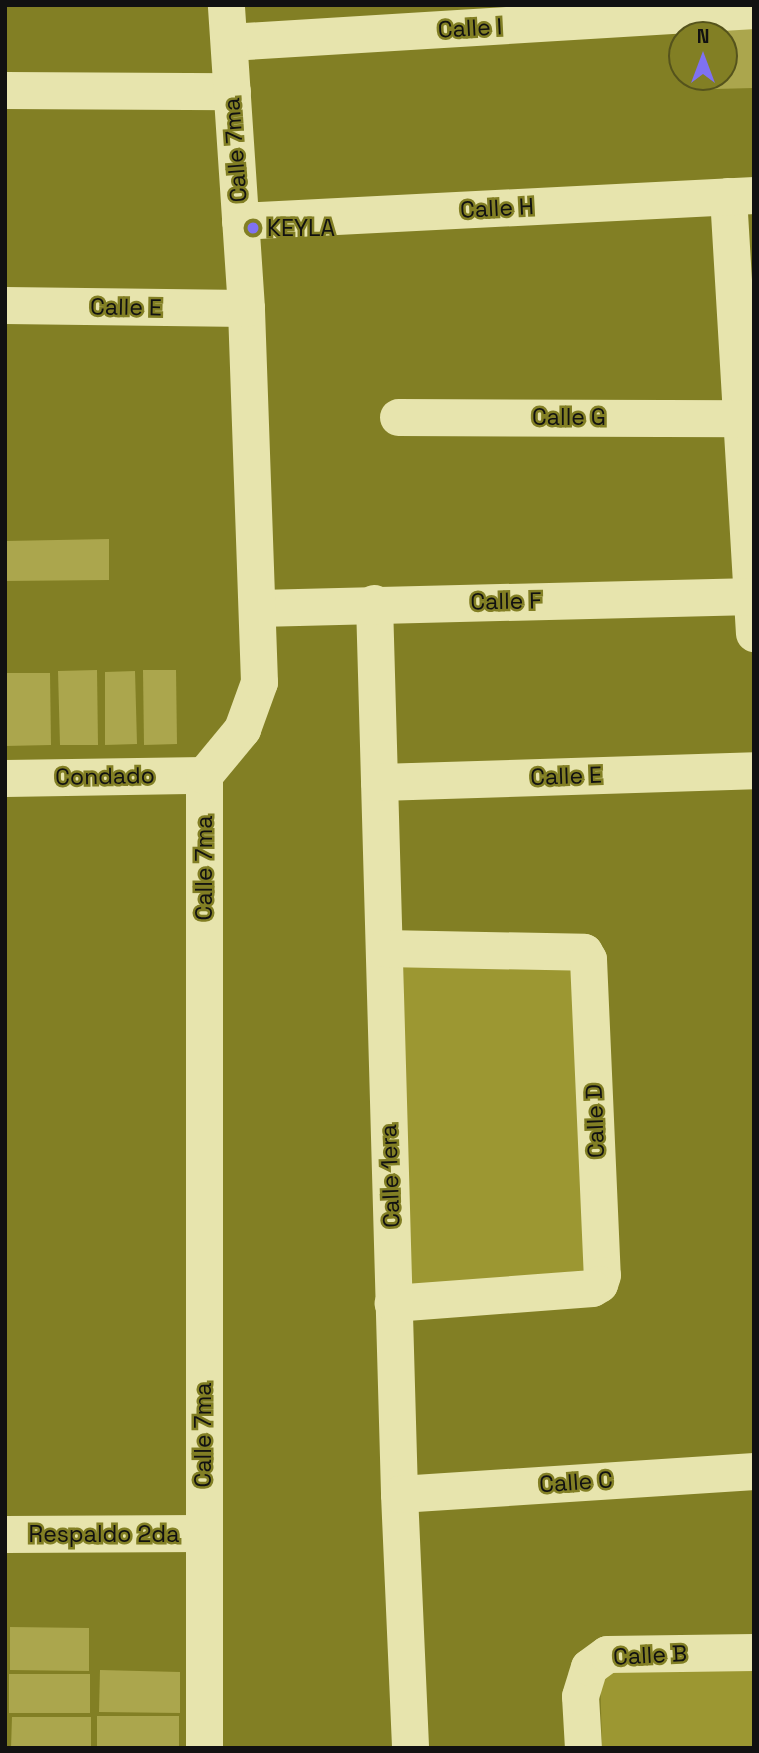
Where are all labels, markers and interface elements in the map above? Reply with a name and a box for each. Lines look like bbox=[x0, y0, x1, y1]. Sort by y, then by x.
street label: Calle I bbox=[437, 13, 503, 43]
north arrow bbox=[668, 21, 738, 91]
text: N bbox=[697, 24, 709, 49]
street label: Calle 7ma bbox=[218, 97, 252, 203]
street label: Calle H bbox=[459, 192, 535, 224]
place label: KEYLA bbox=[267, 214, 335, 242]
marker: KEYLA bbox=[245, 220, 261, 236]
street label: Calle E bbox=[90, 293, 162, 321]
street label: Calle G bbox=[532, 403, 606, 431]
street label: Calle F bbox=[470, 587, 542, 615]
street label: Condado bbox=[55, 761, 155, 791]
street label: Calle E bbox=[530, 761, 602, 791]
street label: Calle 7ma bbox=[190, 816, 218, 920]
street label: Calle D bbox=[580, 1084, 610, 1158]
street label: Calle 1era bbox=[374, 1124, 406, 1228]
street label: Calle 7ma bbox=[189, 1383, 217, 1487]
street label: Calle C bbox=[538, 1466, 614, 1498]
street label: Respaldo 2da bbox=[29, 1520, 179, 1548]
street label: Calle B bbox=[612, 1639, 688, 1671]

